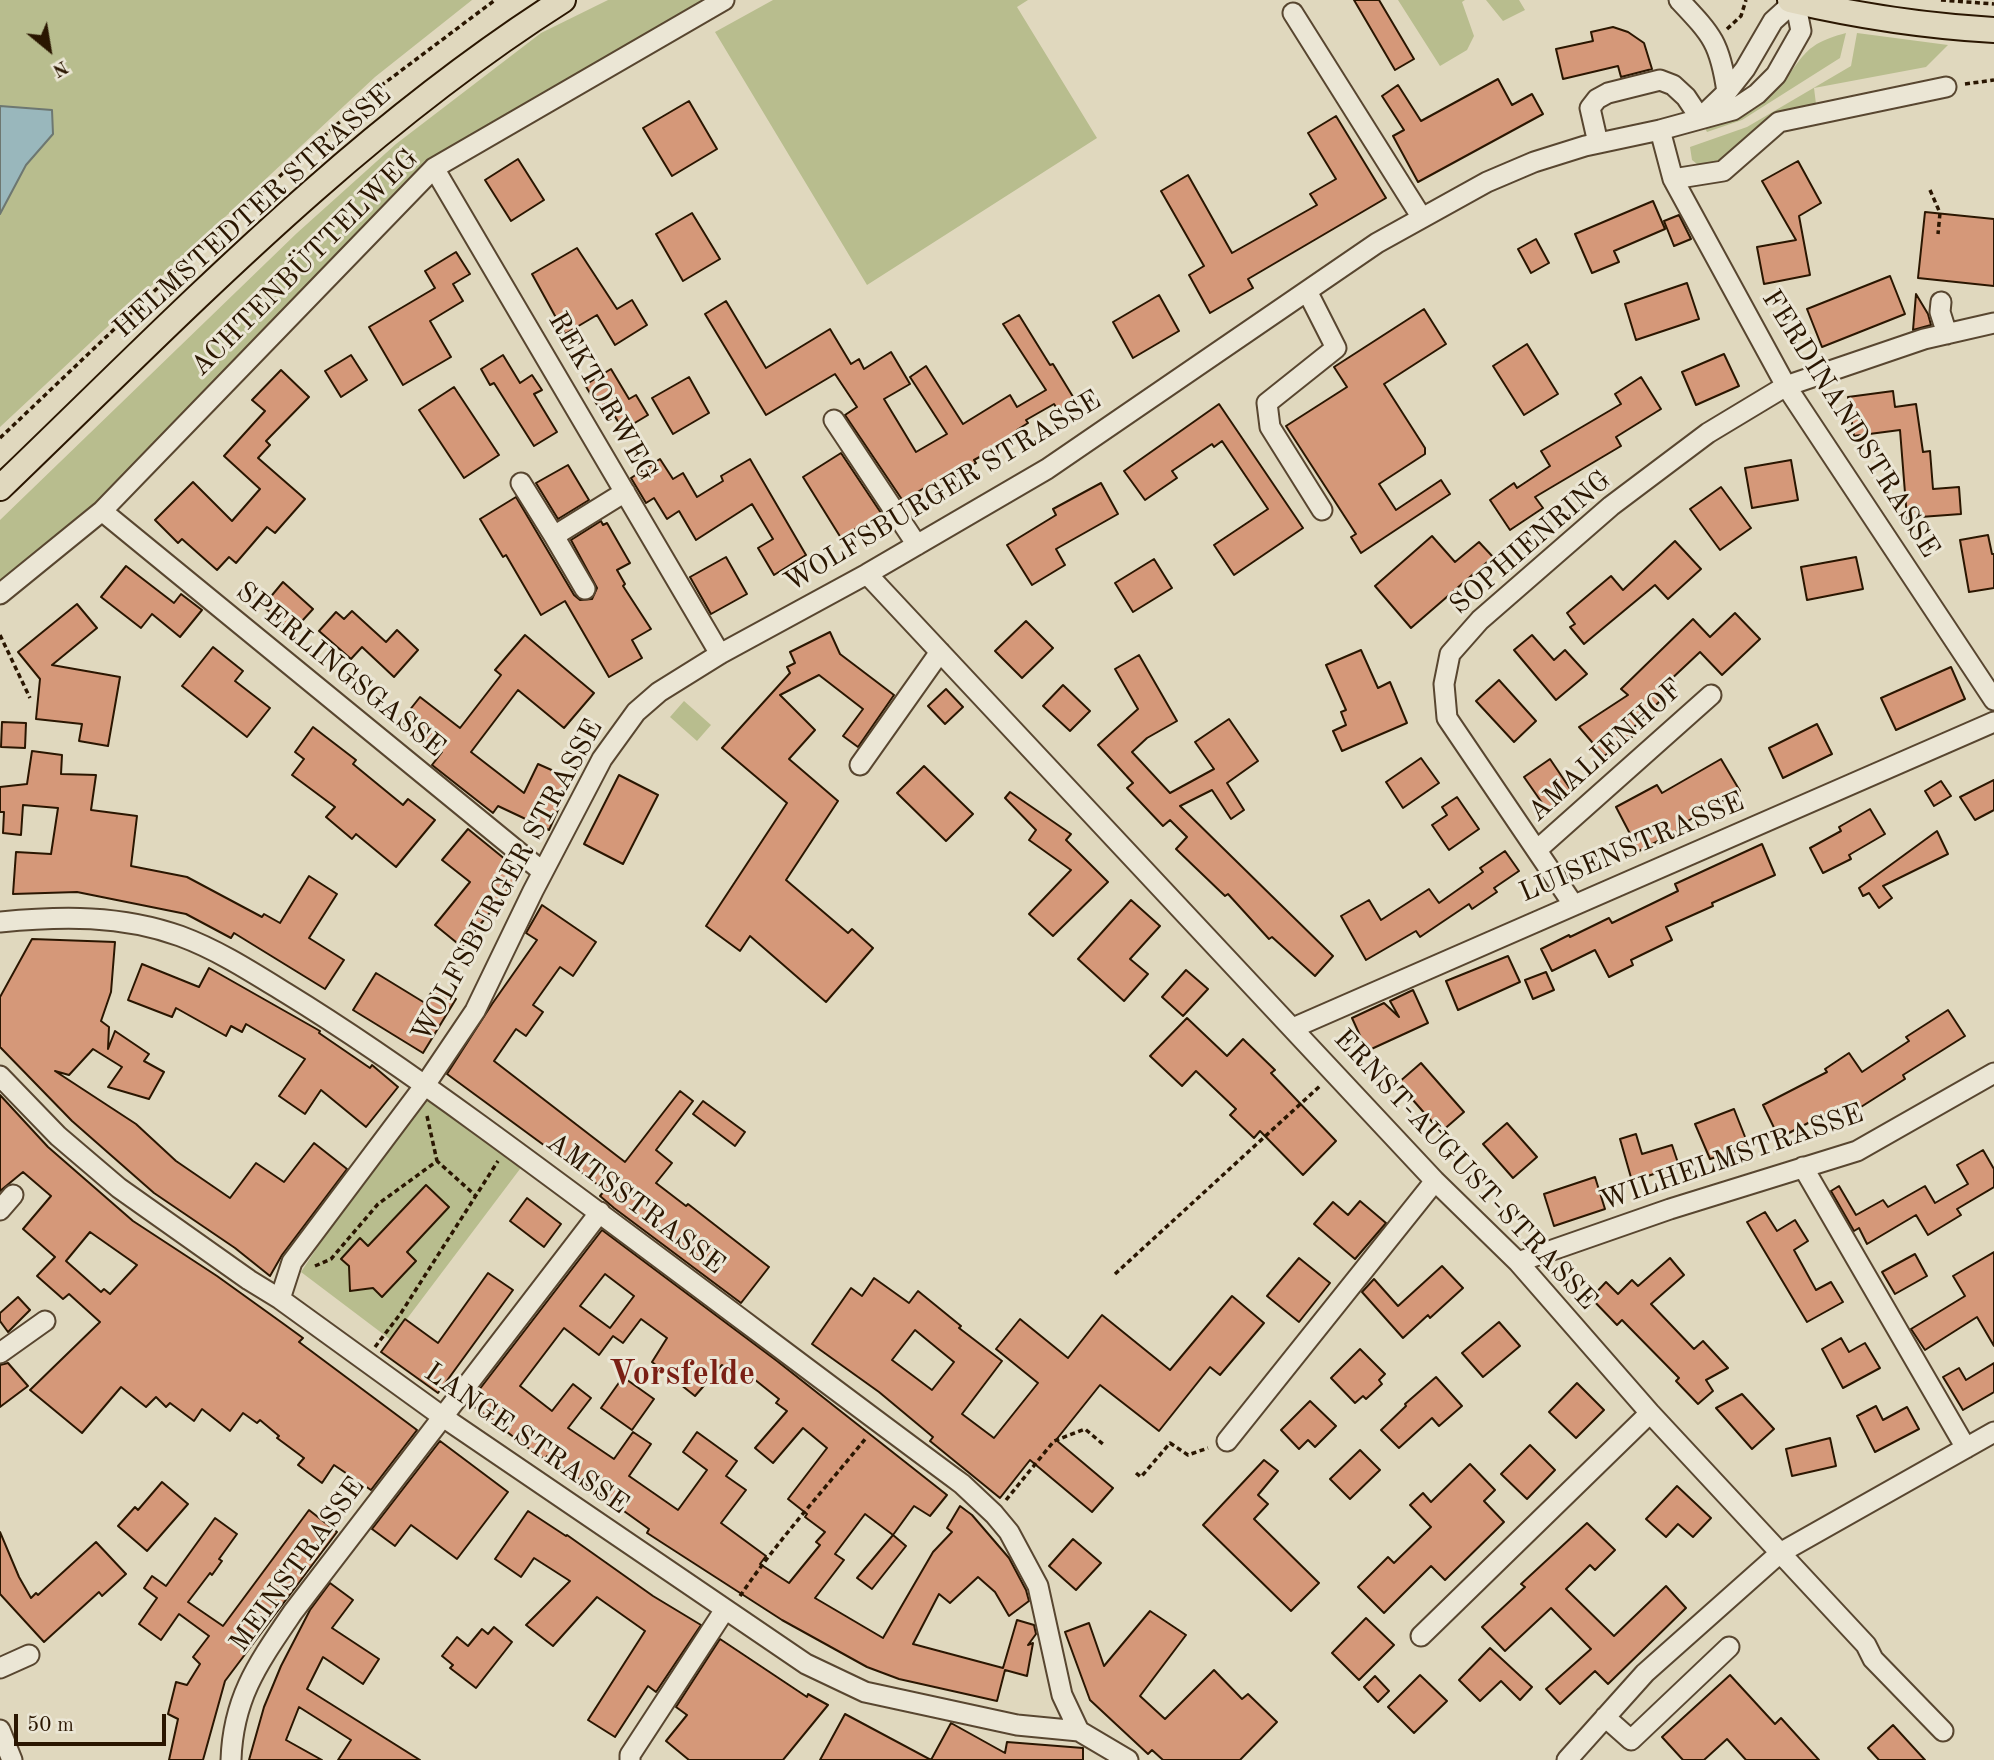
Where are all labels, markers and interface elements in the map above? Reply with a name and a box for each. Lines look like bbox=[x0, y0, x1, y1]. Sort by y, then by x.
north arrow bbox=[14, 14, 84, 84]
text: N bbox=[49, 56, 71, 79]
street label: HELMSTEDTER STRASSE bbox=[107, 78, 399, 346]
street label: ACHTENBÜTTELWEG bbox=[184, 142, 426, 384]
street label: FERDINANDSTRASSE bbox=[1754, 284, 1946, 564]
street label: REKTORWEG bbox=[540, 307, 664, 487]
street label: WOLFSBURGER STRASSE bbox=[779, 384, 1107, 600]
street label: SOPHIENRING bbox=[1443, 464, 1619, 622]
street label: SPERLINGSGASSE bbox=[229, 575, 451, 765]
street label: AMALIENHOF bbox=[1521, 672, 1691, 830]
street label: WOLFSBURGER STRASSE bbox=[405, 714, 611, 1048]
street label: LUISENSTRASSE bbox=[1515, 785, 1749, 911]
street label: ERNST-AUGUST-STRASSE bbox=[1326, 1023, 1604, 1317]
street label: WILHELMSTRASSE bbox=[1596, 1097, 1868, 1219]
street label: AMTSSTRASSE bbox=[539, 1126, 731, 1282]
district label: Vorsfelde bbox=[609, 1354, 755, 1396]
street label: LANGE STRASSE bbox=[417, 1356, 635, 1522]
street label: MEINSTRASSE bbox=[223, 1471, 373, 1659]
scale bar bbox=[18, 1700, 170, 1744]
text: 50 m bbox=[27, 1715, 74, 1736]

